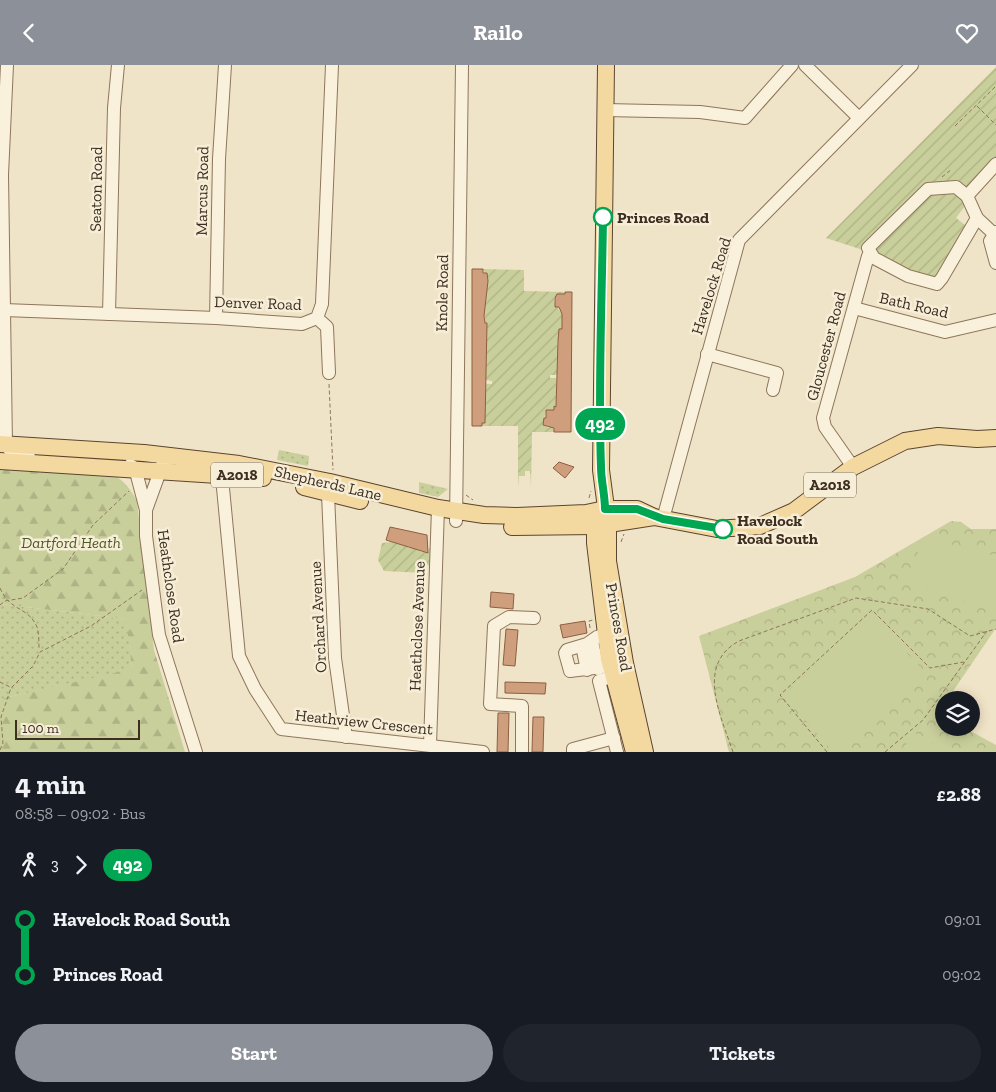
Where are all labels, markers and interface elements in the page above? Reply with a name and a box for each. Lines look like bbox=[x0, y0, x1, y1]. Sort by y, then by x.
icon: back bbox=[15, 19, 43, 47]
text: Railo bbox=[473, 19, 523, 46]
icon: heart bbox=[953, 19, 981, 47]
street label: Seaton Road bbox=[86, 146, 106, 232]
street label: Marcus Road bbox=[192, 146, 212, 236]
marker: Princes Road bbox=[593, 207, 613, 227]
place label: Princes Road bbox=[617, 208, 709, 227]
street label: Havelock Road bbox=[687, 235, 735, 337]
street label: Knole Road bbox=[432, 254, 452, 332]
street label: Bath Road bbox=[878, 288, 951, 322]
street label: Gloucester Road bbox=[802, 289, 850, 403]
street label: Denver Road bbox=[214, 292, 302, 314]
line badge: 492 bbox=[571, 408, 629, 440]
text: 492 bbox=[585, 413, 615, 435]
street label: Shepherds Lane bbox=[272, 461, 384, 505]
road number: A2018 bbox=[211, 463, 263, 487]
road number: A2018 bbox=[804, 473, 856, 497]
place label: Havelock Road South bbox=[737, 511, 819, 548]
marker: Havelock Road South bbox=[713, 519, 733, 539]
street label: Heathclose Road bbox=[154, 528, 188, 644]
park label: Dartford Heath bbox=[21, 533, 121, 552]
street label: Orchard Avenue bbox=[306, 561, 330, 673]
street label: Heathclose Avenue bbox=[405, 561, 429, 691]
street label: Princes Road bbox=[602, 581, 636, 673]
map controls bbox=[935, 691, 980, 736]
button: layers bbox=[935, 691, 980, 736]
street label: Heathview Crescent bbox=[294, 705, 434, 739]
scale bar bbox=[15, 717, 140, 740]
text: 100 m bbox=[22, 720, 59, 737]
text: 4 min bbox=[15, 768, 86, 801]
text: £2.88 bbox=[937, 783, 981, 806]
text: 08:58 – 09:02 · Bus bbox=[15, 804, 146, 823]
icon: walk bbox=[15, 851, 43, 879]
icon: forward bbox=[67, 851, 95, 879]
text: 492 bbox=[113, 854, 142, 876]
text: 3 bbox=[51, 855, 59, 874]
text: Havelock Road South bbox=[53, 908, 230, 931]
text: 09:01 bbox=[944, 910, 981, 929]
text: Princes Road bbox=[53, 963, 162, 986]
text: 09:02 bbox=[942, 965, 981, 984]
button: Start bbox=[15, 1024, 493, 1082]
button: Tickets bbox=[503, 1024, 981, 1082]

